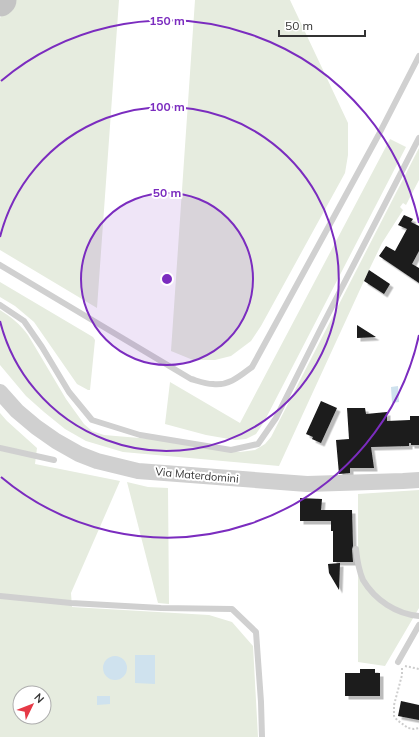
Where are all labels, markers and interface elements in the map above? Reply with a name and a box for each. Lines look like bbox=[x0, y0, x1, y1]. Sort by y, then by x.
scale bar bbox=[279, 12, 365, 38]
text: 150 m bbox=[149, 13, 185, 28]
text: 50 m bbox=[285, 18, 313, 33]
text: 100 m bbox=[149, 99, 185, 114]
text: 50 m bbox=[153, 185, 181, 200]
centre of rings bbox=[160, 272, 174, 286]
street label: Via Materdomini bbox=[155, 464, 239, 486]
north arrow bbox=[12, 685, 52, 725]
text: N bbox=[31, 690, 47, 706]

